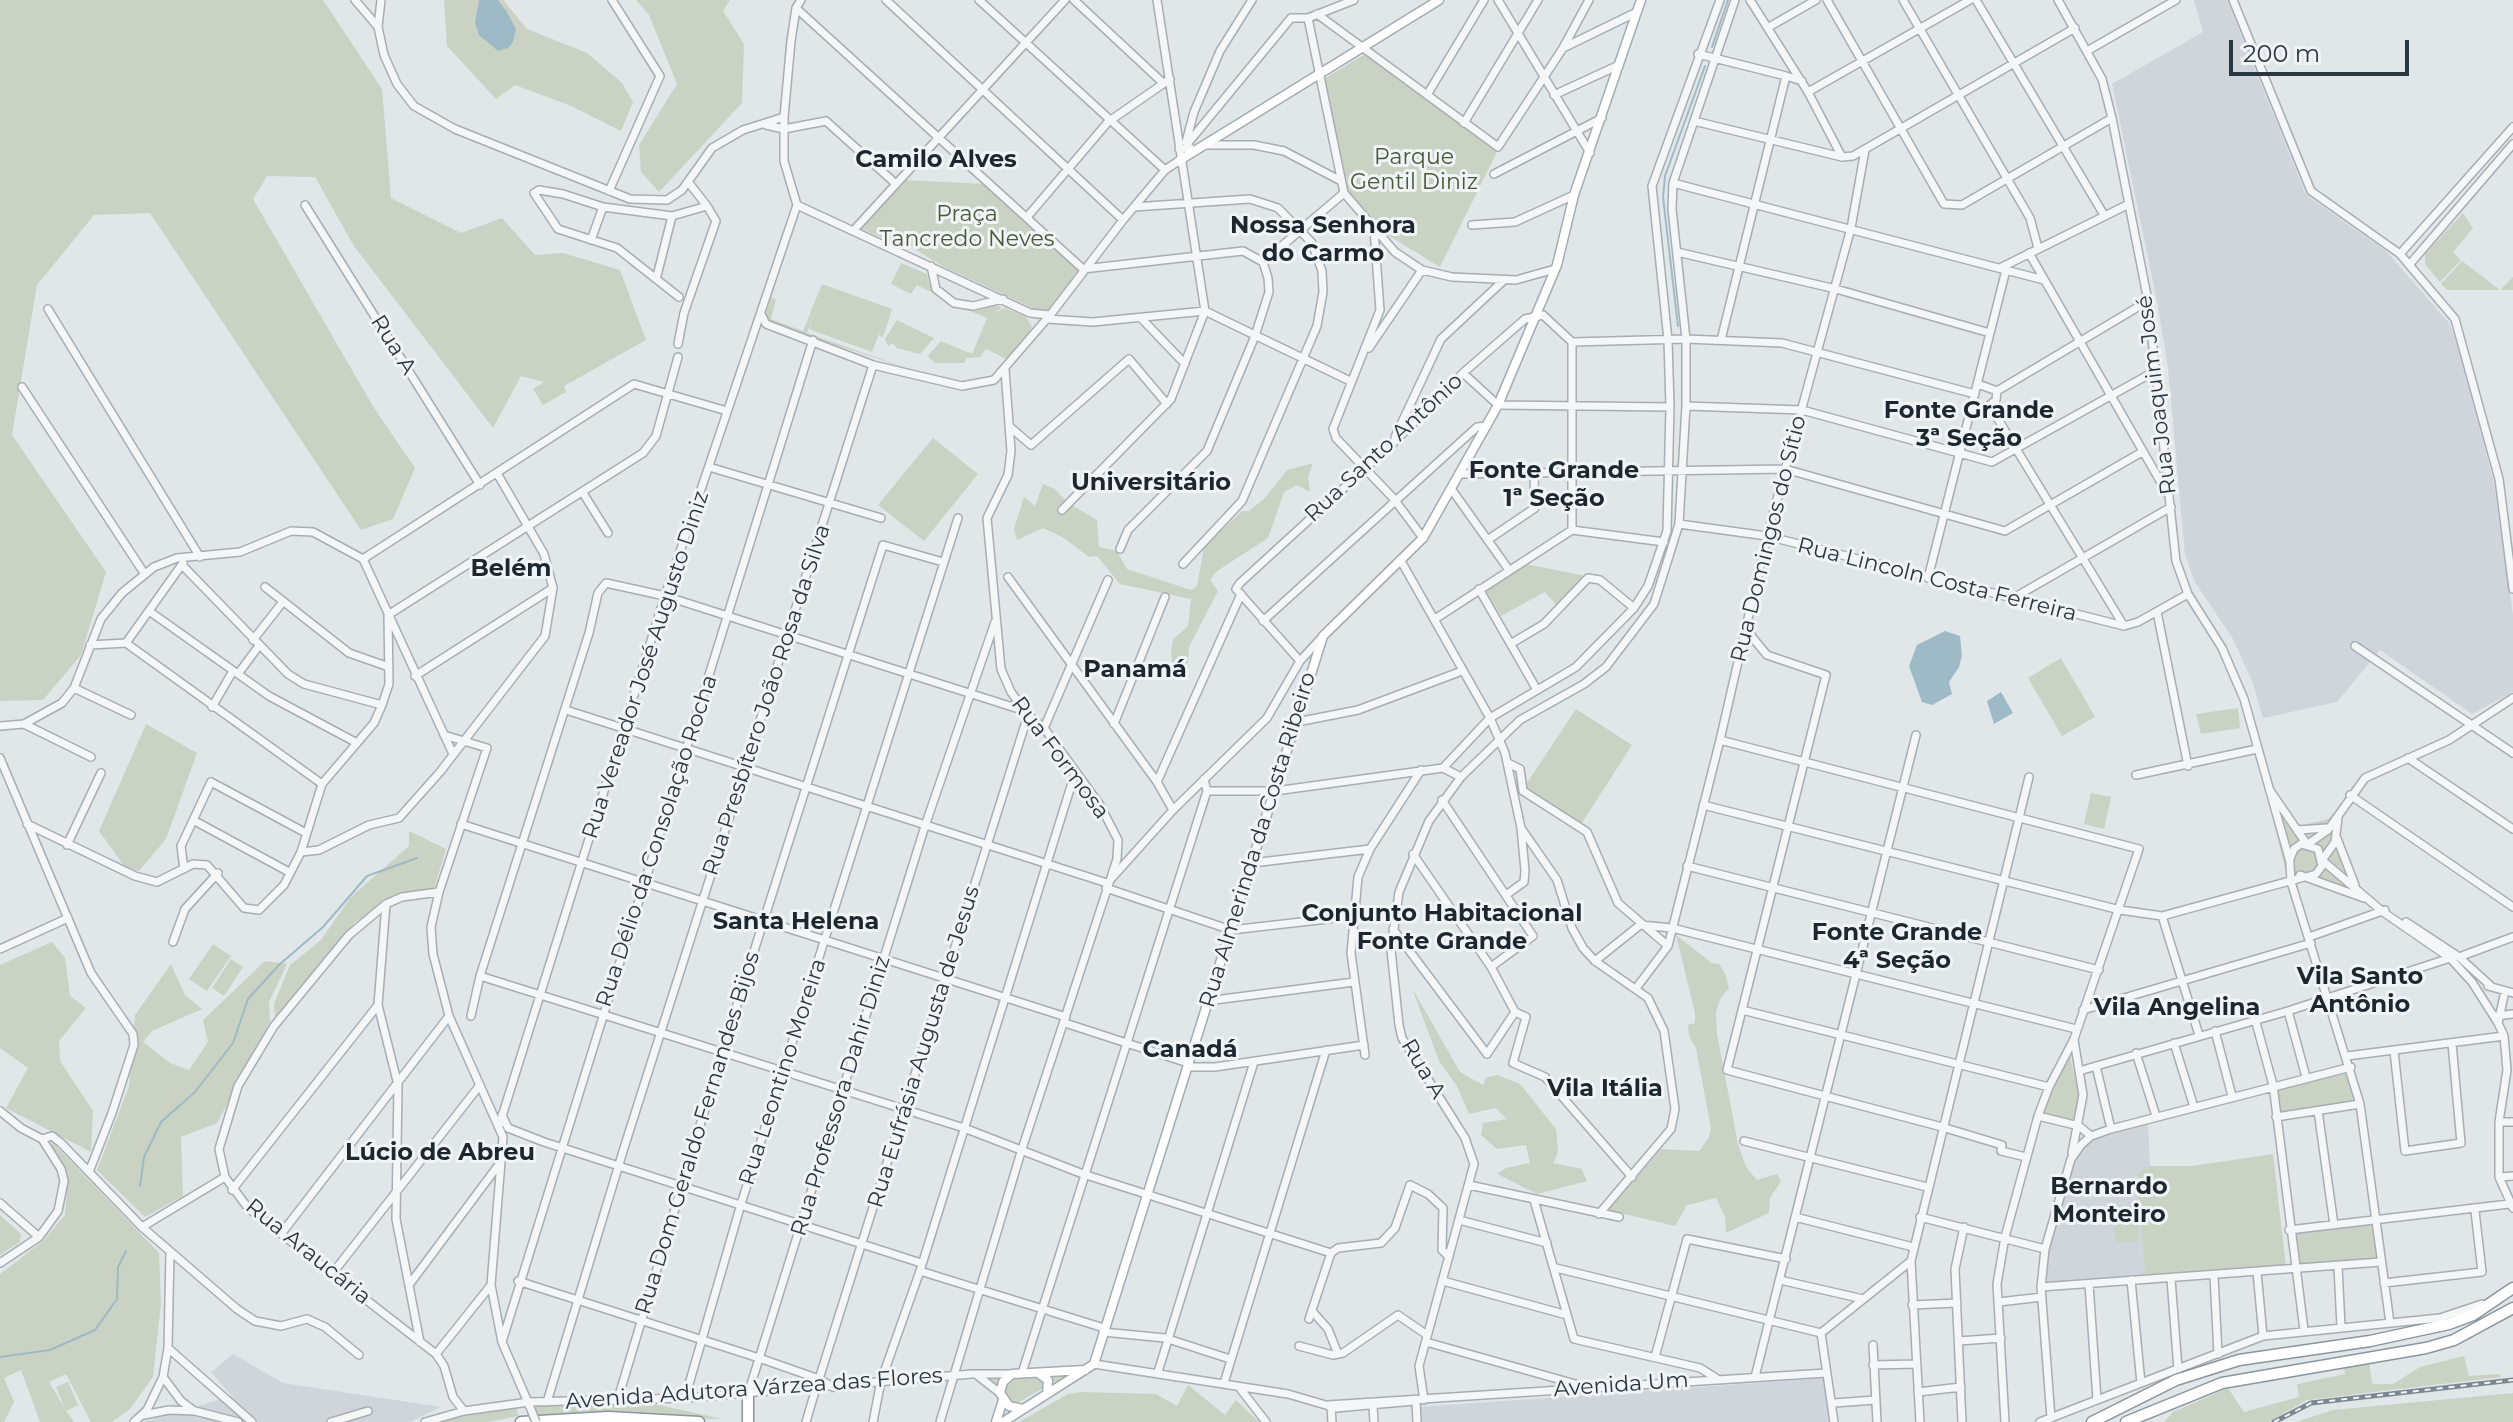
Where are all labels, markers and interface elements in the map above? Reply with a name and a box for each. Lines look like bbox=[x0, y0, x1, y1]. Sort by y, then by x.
scale bar bbox=[2233, 24, 2413, 74]
text: 200 m bbox=[2243, 39, 2320, 68]
park label: Parque Gentil Diniz bbox=[1350, 145, 1478, 196]
district label: Camilo Alves bbox=[855, 146, 1017, 174]
park label: Praça Tancredo Neves bbox=[879, 202, 1055, 254]
district label: Nossa Senhora do Carmo bbox=[1230, 212, 1416, 268]
street label: Rua Joaquim José bbox=[2132, 294, 2182, 496]
street label: Rua A bbox=[365, 310, 421, 380]
street label: Rua Santo Antônio bbox=[1300, 368, 1468, 528]
district label: Fonte Grande 3ª Seção bbox=[1884, 397, 2054, 453]
street label: Rua Domingos do Sítio bbox=[1726, 413, 1812, 665]
district label: Fonte Grande 1ª Seção bbox=[1469, 457, 1639, 513]
district label: Universitário bbox=[1071, 469, 1231, 497]
street label: Rua Vereador José Augusto Diniz bbox=[577, 488, 715, 842]
street label: Rua Presbítero João Rosa da Silva bbox=[698, 521, 836, 879]
street label: Rua Lincoln Costa Ferreira bbox=[1795, 533, 2079, 627]
district label: Belém bbox=[470, 555, 552, 583]
district label: Panamá bbox=[1083, 656, 1187, 684]
street label: Rua Almerinda da Costa Ribeiro bbox=[1194, 669, 1322, 1011]
street label: Rua Délio da Consolação Rocha bbox=[591, 672, 723, 1010]
street label: Rua Formosa bbox=[1005, 692, 1115, 824]
street label: Rua Eufrásia Augusta de Jesus bbox=[862, 883, 986, 1211]
district label: Conjunto Habitacional Fonte Grande bbox=[1302, 900, 1582, 956]
district label: Santa Helena bbox=[713, 908, 879, 936]
district label: Fonte Grande 4ª Seção bbox=[1812, 919, 1982, 975]
street label: Rua Dom Geraldo Fernandes Bijos bbox=[630, 948, 766, 1318]
street label: Rua Professora Dahir Diniz bbox=[786, 952, 896, 1240]
street label: Rua Leontino Moreira bbox=[734, 955, 832, 1189]
district label: Vila Santo Antônio bbox=[2297, 963, 2423, 1019]
district label: Vila Angelina bbox=[2094, 994, 2260, 1022]
street label: Rua A bbox=[1395, 1034, 1451, 1104]
district label: Canadá bbox=[1142, 1036, 1238, 1064]
district label: Vila Itália bbox=[1547, 1075, 1663, 1103]
district label: Lúcio de Abreu bbox=[345, 1139, 535, 1167]
district label: Bernardo Monteiro bbox=[2050, 1173, 2168, 1229]
street label: Rua Araucária bbox=[240, 1193, 376, 1311]
street label: Avenida Adutora Várzea das Flores bbox=[564, 1363, 944, 1415]
street label: Avenida Um bbox=[1553, 1367, 1689, 1403]

